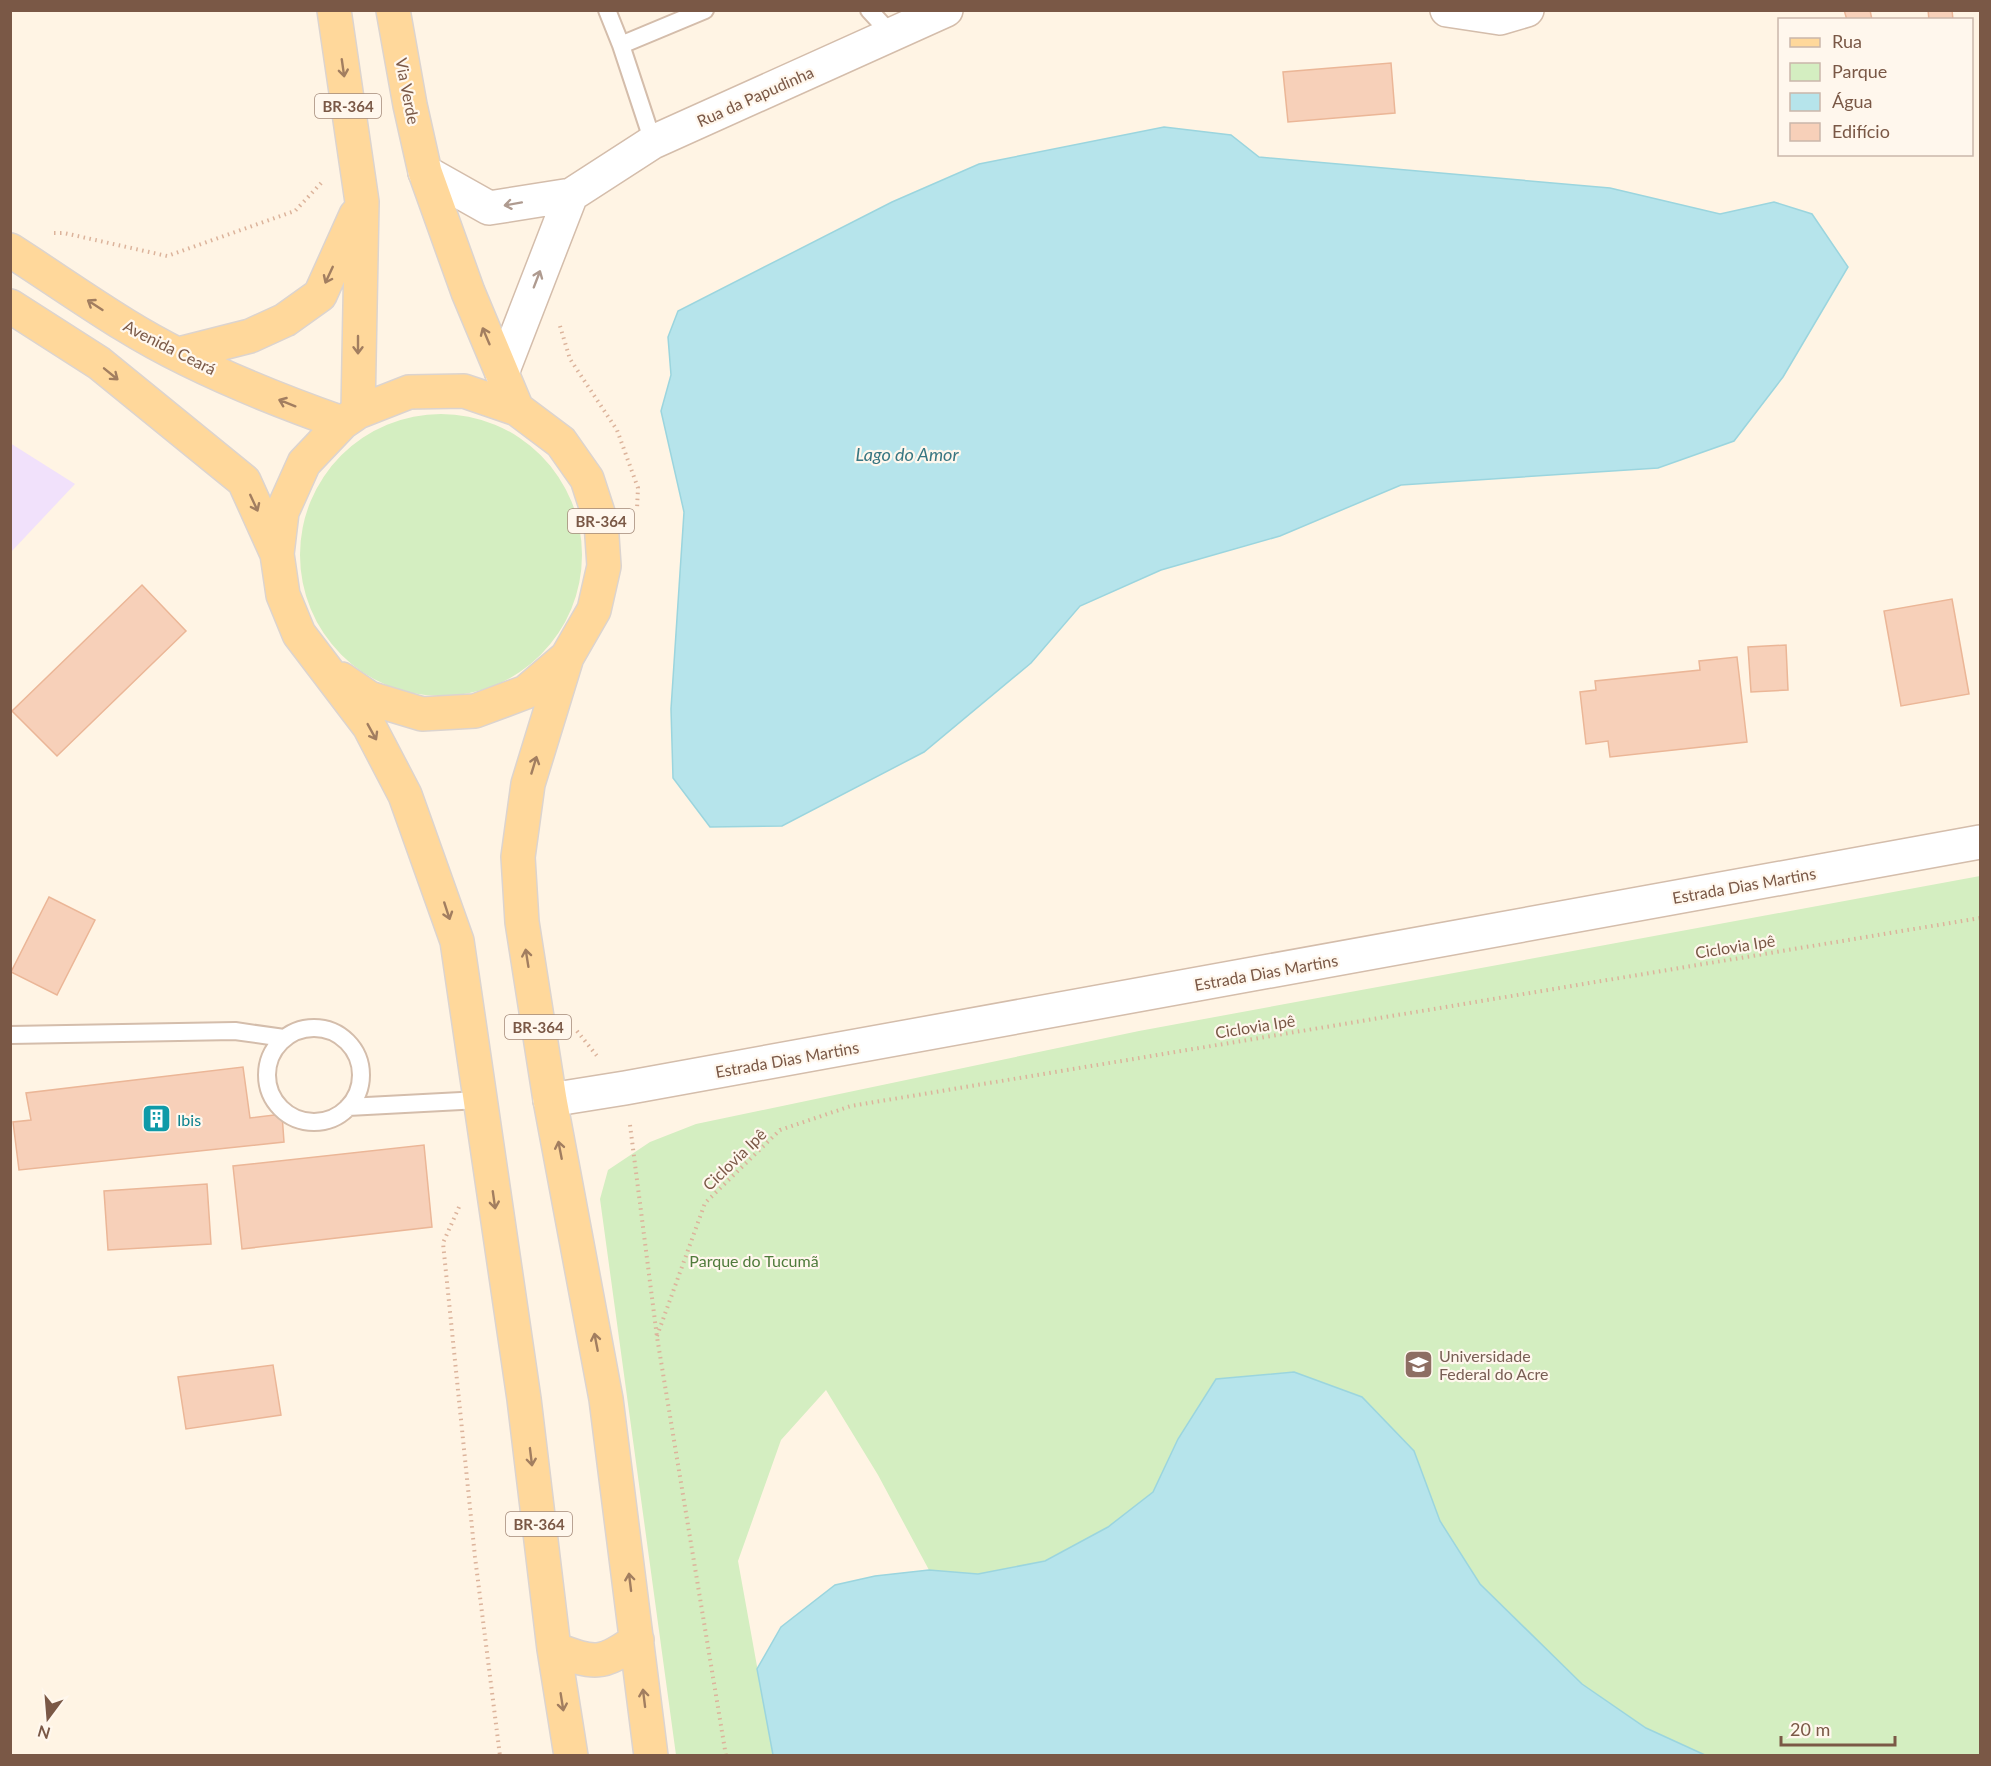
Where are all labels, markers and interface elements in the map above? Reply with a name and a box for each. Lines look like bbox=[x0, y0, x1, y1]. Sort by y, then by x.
legend bbox=[1778, 18, 1973, 156]
text: Rua bbox=[1832, 30, 1862, 52]
street label: Via Verde bbox=[392, 56, 424, 126]
one-way arrow bbox=[337, 58, 348, 78]
text: Parque bbox=[1832, 60, 1887, 82]
street label: Rua da Papudinha bbox=[694, 62, 816, 130]
text: Água bbox=[1832, 90, 1873, 112]
road number: BR-364 bbox=[315, 94, 381, 118]
text: Edifício bbox=[1832, 120, 1890, 142]
one-way arrow bbox=[504, 198, 524, 209]
one-way arrow bbox=[323, 265, 334, 283]
one-way arrow bbox=[533, 271, 544, 289]
one-way arrow bbox=[87, 299, 103, 311]
street label: Avenida Ceará bbox=[121, 316, 219, 378]
one-way arrow bbox=[480, 327, 491, 345]
one-way arrow bbox=[352, 334, 364, 354]
one-way arrow bbox=[103, 367, 119, 380]
one-way arrow bbox=[278, 397, 296, 408]
water label: Lago do Amor bbox=[855, 443, 959, 465]
one-way arrow bbox=[248, 494, 260, 512]
road number: BR-364 bbox=[568, 509, 634, 533]
one-way arrow bbox=[366, 723, 378, 740]
one-way arrow bbox=[529, 756, 540, 775]
street label: Estrada Dias Martins bbox=[1671, 863, 1817, 907]
one-way arrow bbox=[442, 901, 453, 920]
street label: Ciclovia Ipê bbox=[1694, 930, 1776, 962]
one-way arrow bbox=[522, 948, 533, 968]
street label: Estrada Dias Martins bbox=[1193, 950, 1339, 994]
street label: Ciclovia Ipê bbox=[1214, 1010, 1296, 1042]
road number: BR-364 bbox=[505, 1015, 571, 1039]
street label: Estrada Dias Martins bbox=[714, 1037, 860, 1081]
building icon: Ibis bbox=[140, 1103, 172, 1135]
place label: Ibis bbox=[177, 1110, 201, 1129]
street label: Ciclovia Ipê bbox=[698, 1124, 770, 1194]
one-way arrow bbox=[554, 1141, 565, 1160]
one-way arrow bbox=[489, 1190, 500, 1210]
park label: Parque do Tucumã bbox=[689, 1251, 819, 1270]
one-way arrow bbox=[590, 1332, 601, 1352]
place label: Universidade Federal do Acre bbox=[1439, 1346, 1549, 1383]
school or university icon: Universidade Federal do Acre bbox=[1402, 1348, 1434, 1380]
one-way arrow bbox=[526, 1447, 537, 1467]
road number: BR-364 bbox=[506, 1512, 572, 1536]
one-way arrow bbox=[624, 1573, 635, 1592]
north arrow bbox=[18, 1688, 78, 1748]
one-way arrow bbox=[639, 1688, 650, 1708]
one-way arrow bbox=[557, 1692, 568, 1711]
scale bar bbox=[1781, 1709, 1895, 1747]
text: 20 m bbox=[1790, 1718, 1830, 1740]
text: N bbox=[35, 1722, 52, 1744]

